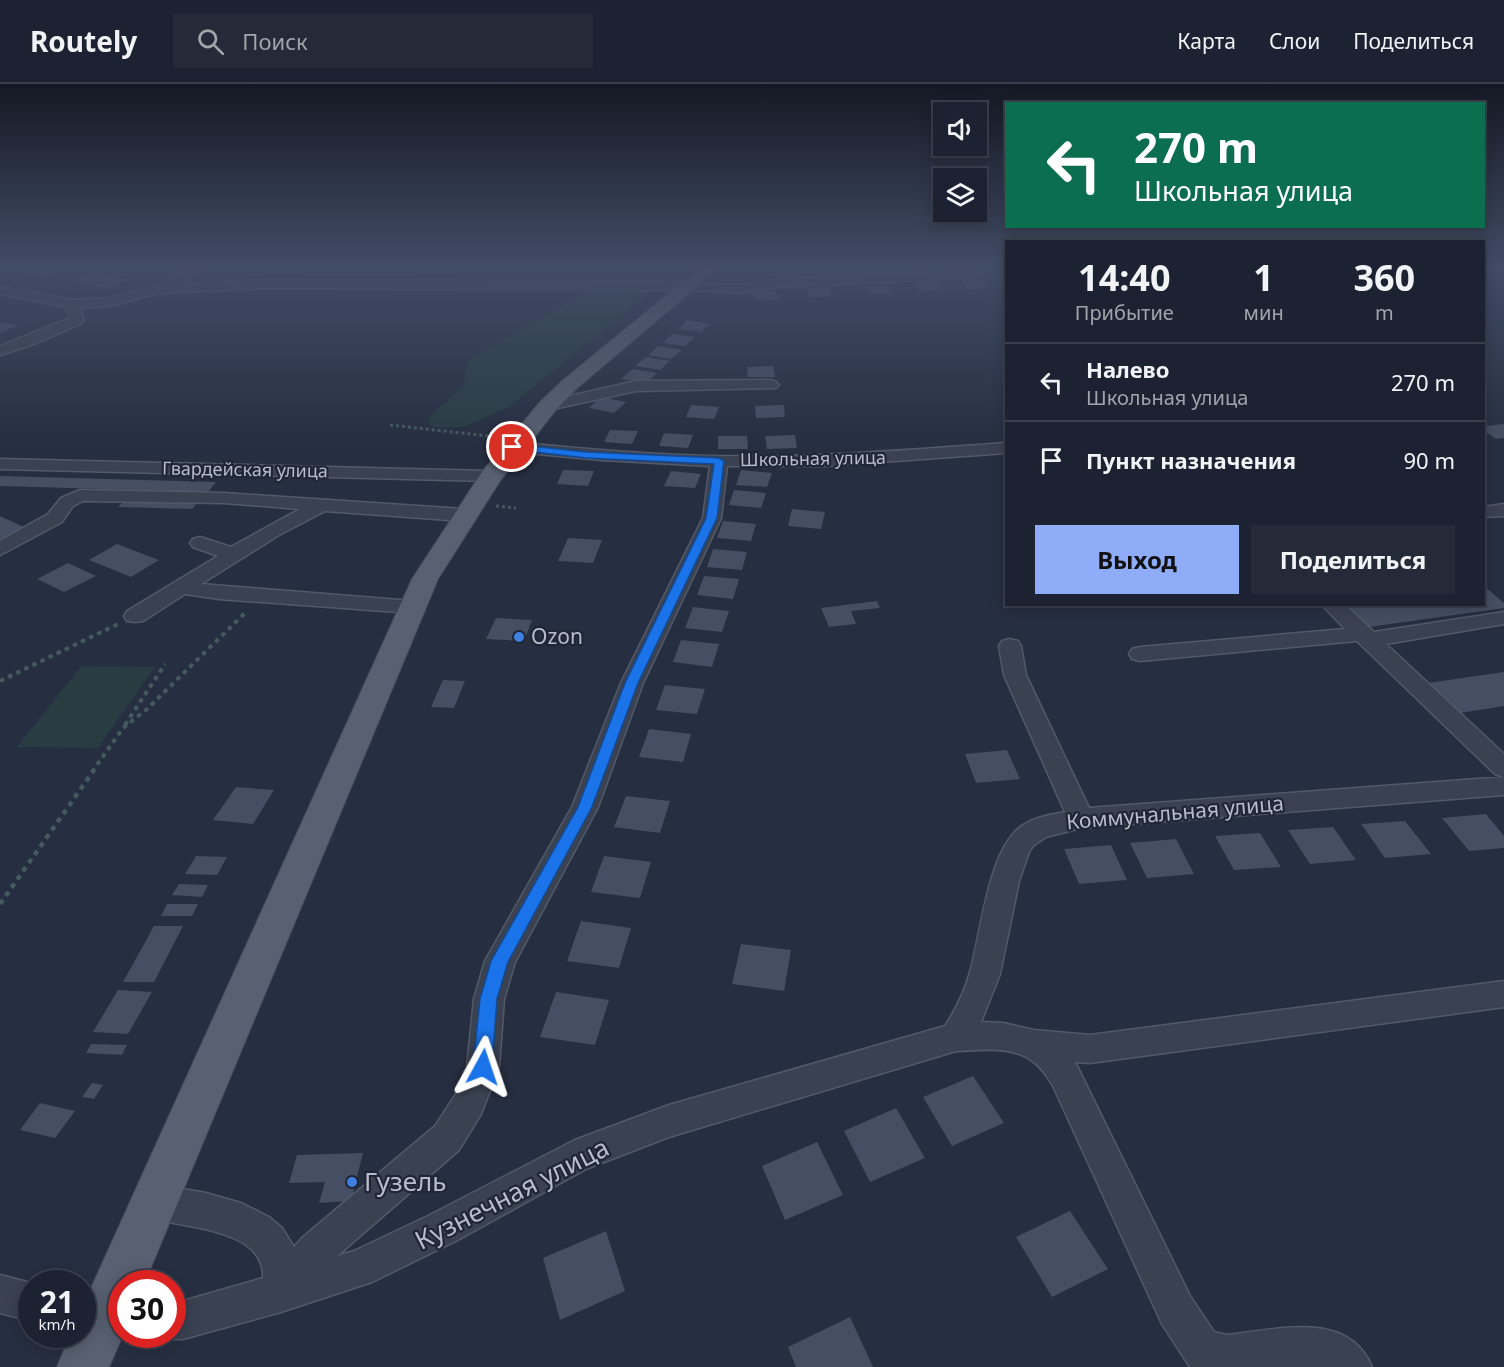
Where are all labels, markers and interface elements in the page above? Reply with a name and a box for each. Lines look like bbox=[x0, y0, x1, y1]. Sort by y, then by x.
search box bbox=[173, 14, 593, 68]
text: Routely bbox=[30, 22, 137, 60]
icon: search bbox=[194, 25, 227, 58]
text: Поиск bbox=[242, 26, 308, 56]
text: Карта bbox=[1177, 27, 1236, 55]
text: Слои bbox=[1269, 27, 1320, 55]
text: Поделиться bbox=[1353, 27, 1474, 55]
map controls bbox=[933, 102, 987, 222]
button: sound bbox=[933, 102, 987, 156]
text: 270 m bbox=[1134, 118, 1258, 175]
icon: left bbox=[1035, 126, 1113, 204]
button: layers bbox=[933, 168, 987, 222]
text: Школьная улица bbox=[1134, 172, 1353, 209]
text: 14:40 bbox=[1078, 253, 1171, 302]
text: 1 bbox=[1253, 253, 1274, 302]
text: 360 bbox=[1353, 253, 1415, 302]
text: Прибытие bbox=[1075, 299, 1174, 326]
text: мин bbox=[1244, 299, 1284, 326]
text: m bbox=[1375, 299, 1394, 326]
text: Налево bbox=[1086, 354, 1169, 384]
icon: left bbox=[1035, 366, 1068, 399]
text: 270 m bbox=[1391, 367, 1455, 397]
text: Школьная улица bbox=[1086, 384, 1248, 411]
pin bbox=[486, 421, 537, 472]
icon: arrive bbox=[495, 430, 528, 463]
icon: arrive bbox=[1035, 444, 1068, 477]
street label: Школьная улица bbox=[740, 445, 886, 471]
text: Пункт назначения bbox=[1086, 445, 1296, 475]
text: 90 m bbox=[1404, 445, 1455, 475]
street label: Гвардейская улица bbox=[162, 456, 328, 482]
button: Выход bbox=[1035, 525, 1239, 594]
button: Поделиться bbox=[1251, 525, 1455, 594]
place label: Ozon bbox=[531, 622, 583, 650]
marker: Ozon bbox=[512, 630, 526, 644]
street label: Коммунальная улица bbox=[1065, 789, 1285, 835]
position arrow bbox=[451, 1035, 515, 1099]
street label: Кузнечная улица bbox=[408, 1129, 615, 1258]
place label: Гузель bbox=[364, 1163, 446, 1199]
marker: Гузель bbox=[345, 1175, 359, 1189]
speed limit sign: 30 bbox=[108, 1270, 186, 1348]
text: 21 bbox=[40, 1281, 74, 1322]
text: km/h bbox=[39, 1314, 75, 1334]

